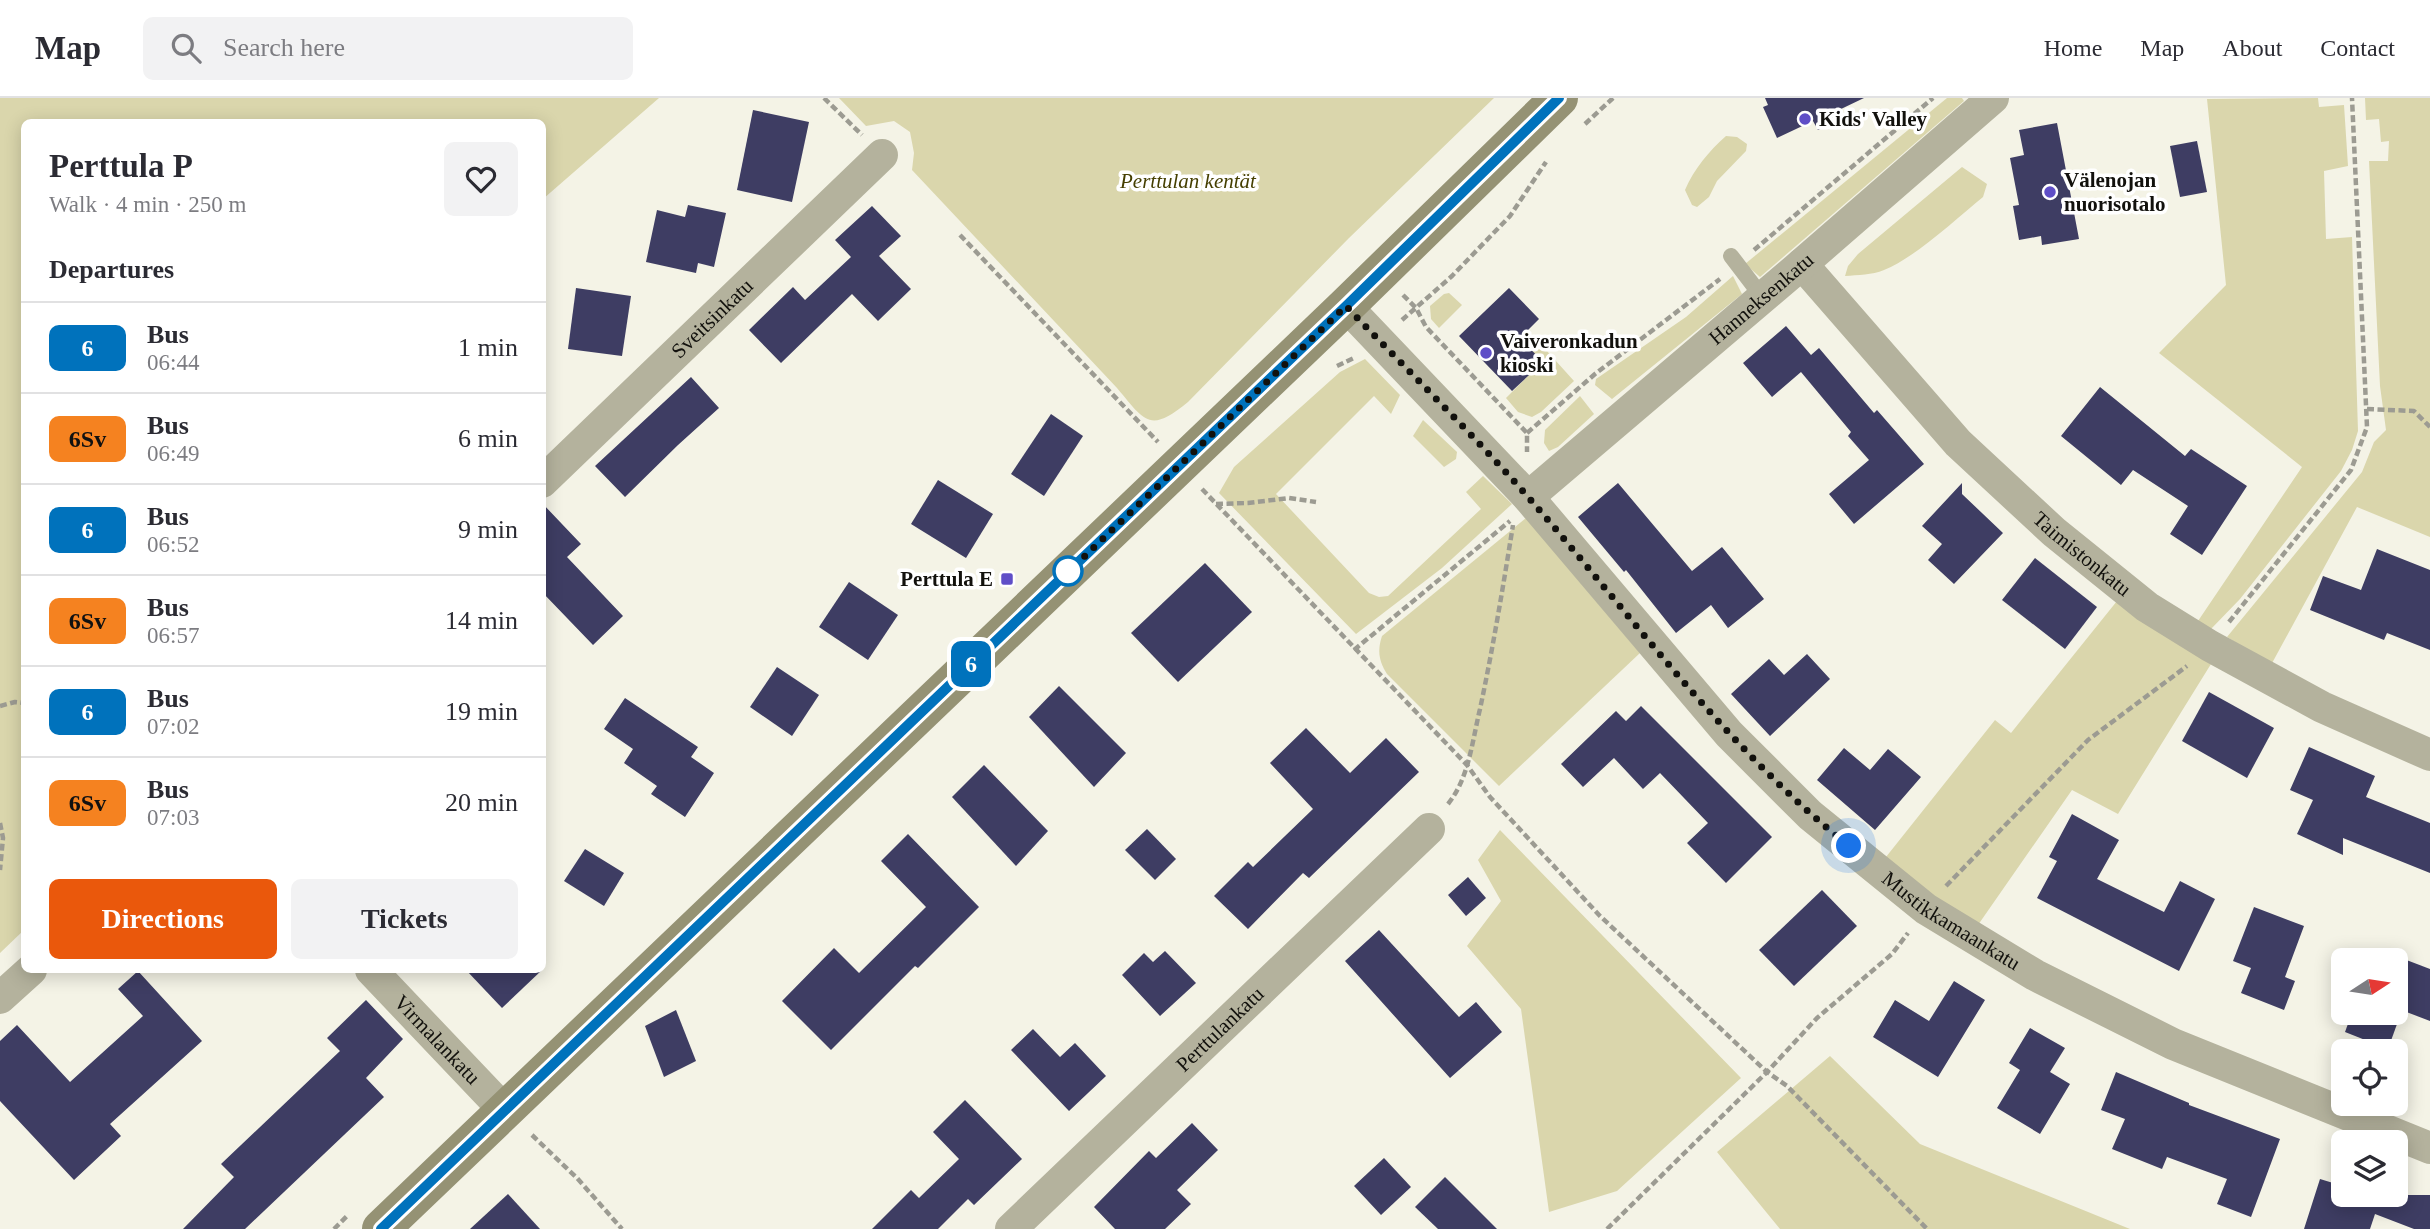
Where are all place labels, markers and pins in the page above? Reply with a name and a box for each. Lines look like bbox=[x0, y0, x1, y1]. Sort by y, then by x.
place label: Kids' Valley bbox=[1819, 107, 1927, 131]
marker: Kids' Valley bbox=[1797, 111, 1813, 127]
place label: Välenojan nuorisotalo bbox=[2064, 168, 2166, 216]
marker: Välenojan nuorisotalo bbox=[2042, 184, 2058, 200]
place label: Vaiveronkadun kioski bbox=[1500, 329, 1638, 377]
marker: Vaiveronkadun kioski bbox=[1478, 345, 1494, 361]
unlabelled marker bbox=[1053, 556, 1083, 586]
place label: Perttula E bbox=[900, 567, 993, 591]
marker: Perttula E bbox=[999, 571, 1015, 587]

